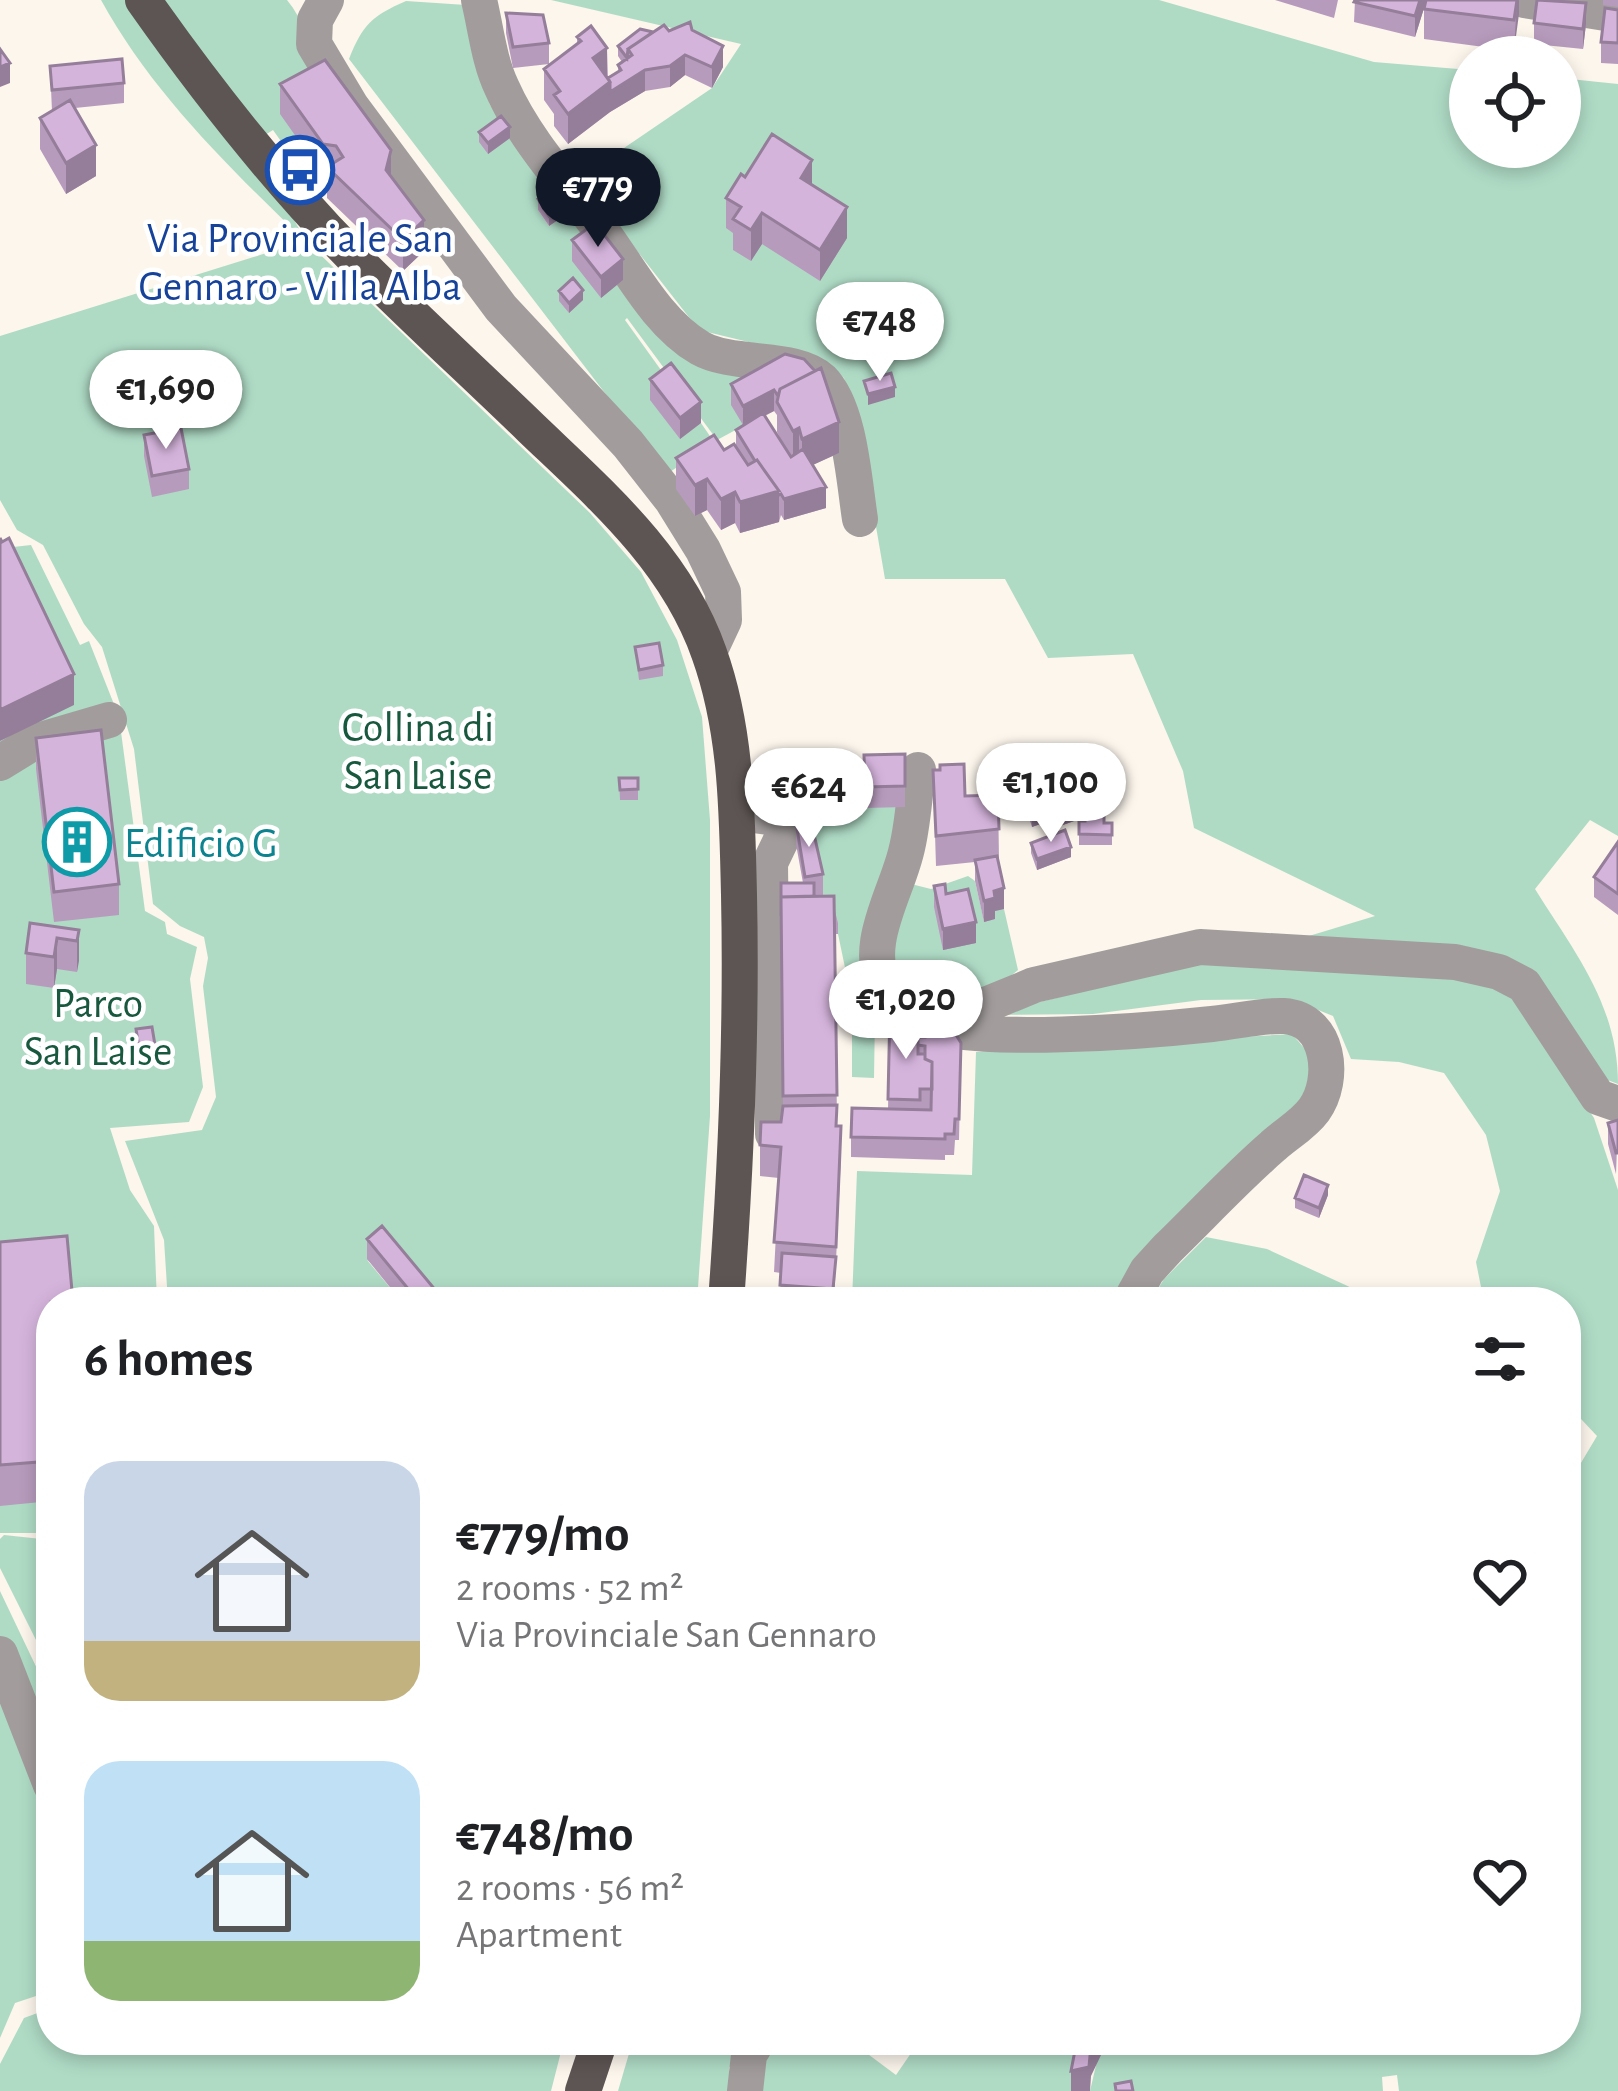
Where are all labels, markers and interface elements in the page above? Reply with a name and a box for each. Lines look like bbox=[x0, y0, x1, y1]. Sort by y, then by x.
map controls bbox=[1449, 36, 1581, 168]
button: locate bbox=[1449, 36, 1581, 168]
bus stop icon: Via Provinciale San Gennaro - Villa Alba bbox=[265, 135, 335, 205]
pin: €779 bbox=[527, 148, 669, 250]
text: €779 bbox=[563, 167, 633, 206]
place label: Via Provinciale San Gennaro - Villa Alba bbox=[138, 218, 462, 308]
pin: €748 bbox=[809, 282, 951, 384]
text: €748 bbox=[843, 301, 917, 340]
pin: €1,690 bbox=[68, 350, 264, 452]
text: €1,690 bbox=[116, 369, 216, 408]
park label: Collina di San Laise bbox=[342, 707, 494, 797]
pin: €1,100 bbox=[953, 743, 1149, 845]
pin: €624 bbox=[738, 748, 880, 850]
text: €1,100 bbox=[1003, 762, 1099, 801]
text: €624 bbox=[771, 767, 847, 806]
building icon: Edificio G bbox=[42, 807, 112, 877]
place label: Edificio G bbox=[124, 823, 277, 865]
pin: €1,020 bbox=[808, 960, 1004, 1062]
text: €1,020 bbox=[856, 979, 956, 1018]
park label: Parco San Laise bbox=[24, 983, 172, 1073]
icon: filters bbox=[1467, 1326, 1533, 1392]
text: 6 homes bbox=[84, 1334, 253, 1385]
icon: home bbox=[180, 1509, 324, 1653]
text: €779/mo bbox=[456, 1509, 629, 1560]
icon: heart bbox=[1467, 1548, 1533, 1614]
text: 2 rooms · 52 m² bbox=[456, 1569, 683, 1608]
text: Via Provinciale San Gennaro bbox=[456, 1616, 877, 1655]
icon: home bbox=[180, 1809, 324, 1953]
text: €748/mo bbox=[456, 1809, 633, 1860]
icon: heart bbox=[1467, 1848, 1533, 1914]
text: 2 rooms · 56 m² bbox=[456, 1869, 684, 1908]
text: Apartment bbox=[456, 1916, 622, 1955]

